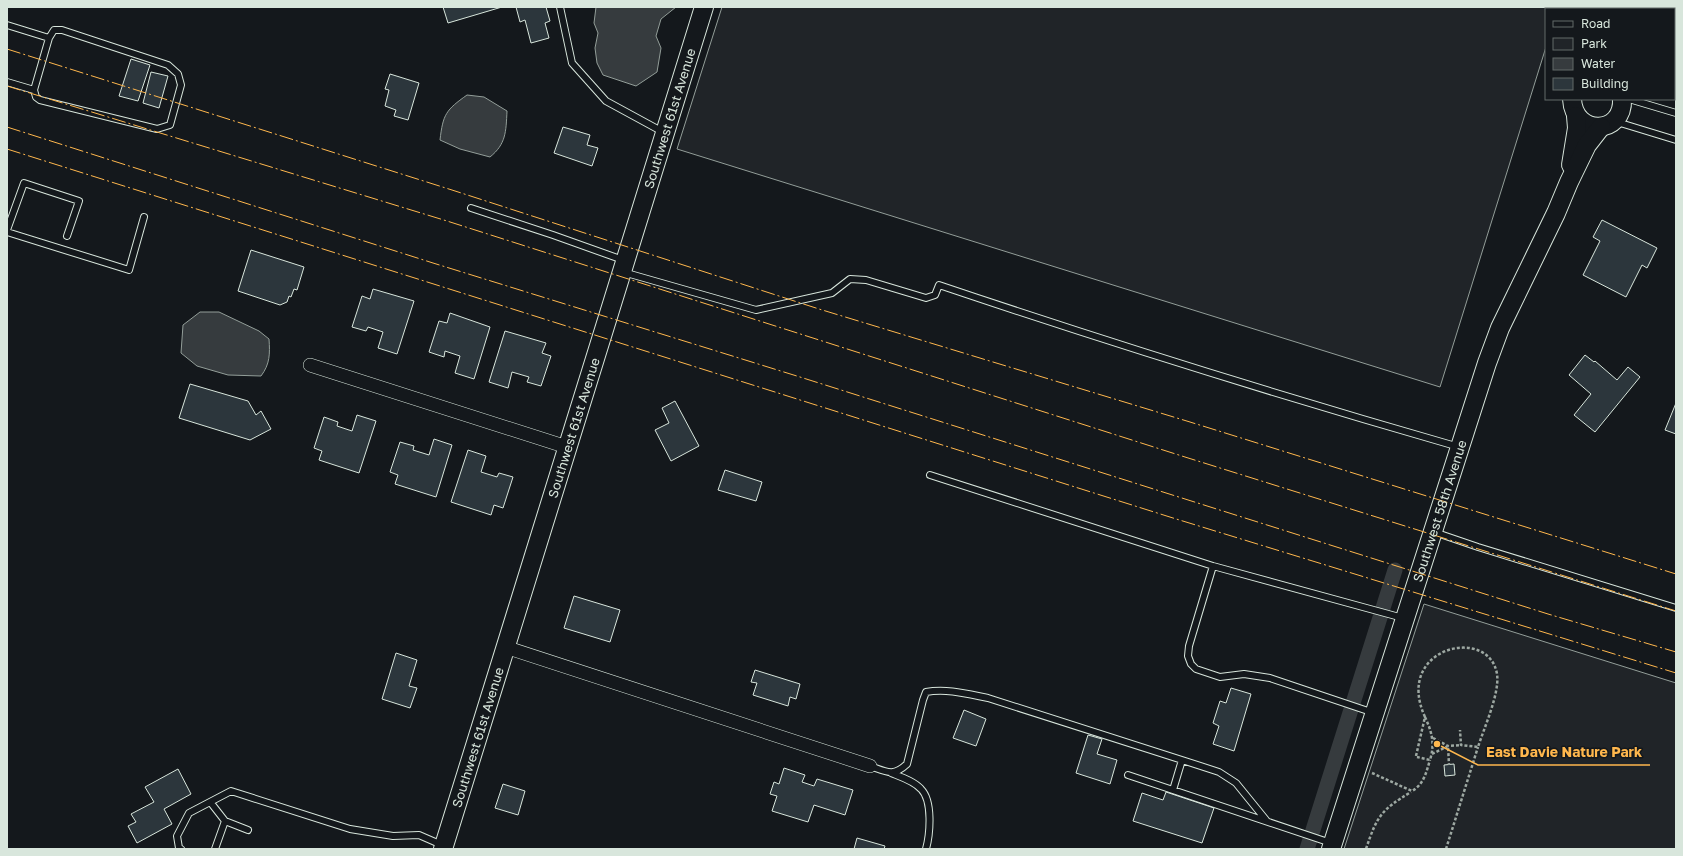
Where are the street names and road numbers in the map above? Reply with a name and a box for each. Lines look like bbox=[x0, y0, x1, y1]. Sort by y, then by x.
street label: Southwest 61st Avenue bbox=[640, 46, 699, 190]
street label: Southwest 61st Avenue bbox=[544, 356, 603, 500]
street label: Southwest 58th Avenue bbox=[1409, 438, 1470, 584]
street label: Southwest 61st Avenue bbox=[448, 665, 507, 809]

